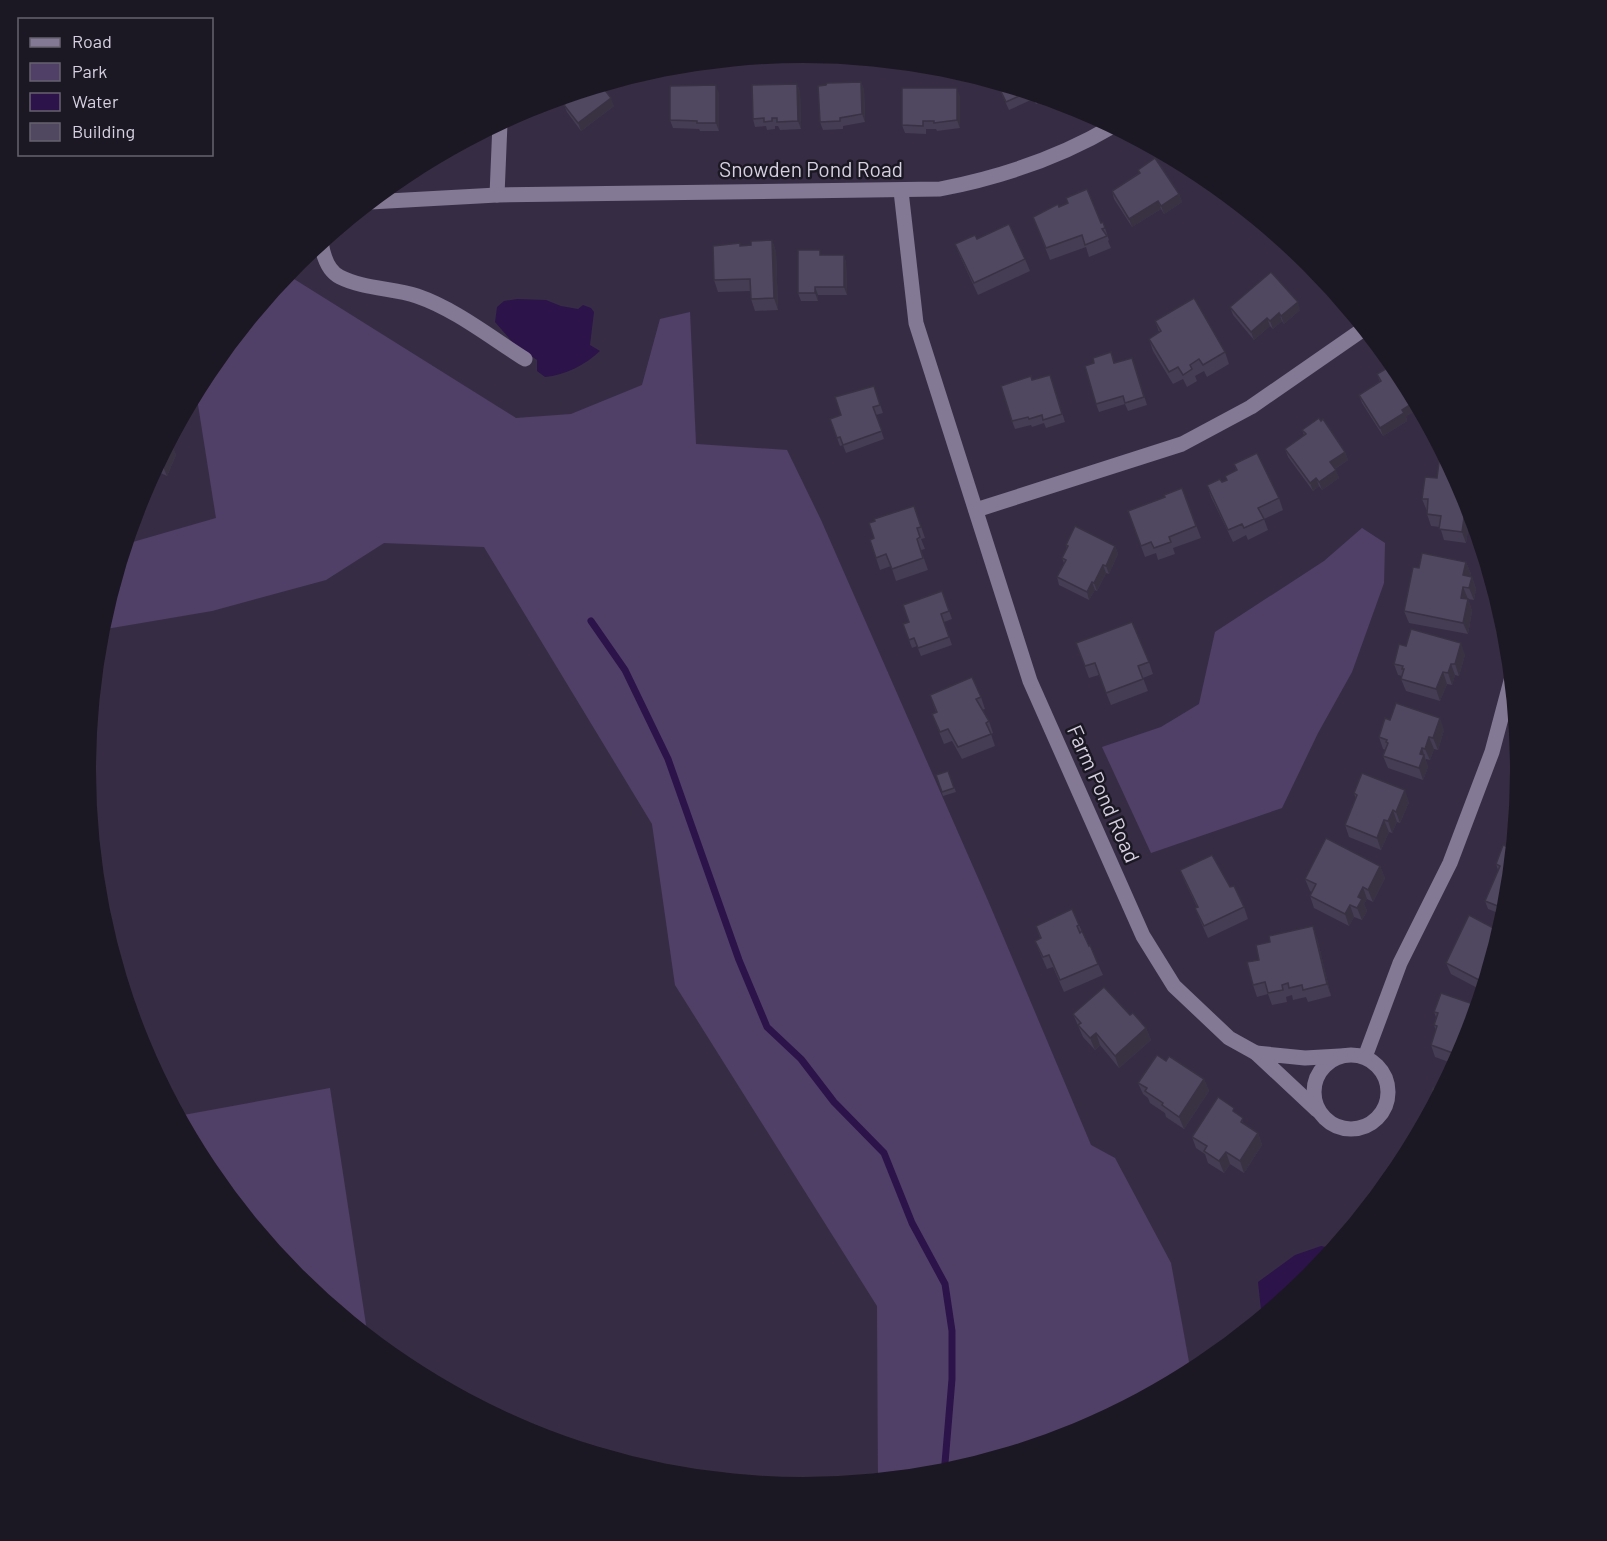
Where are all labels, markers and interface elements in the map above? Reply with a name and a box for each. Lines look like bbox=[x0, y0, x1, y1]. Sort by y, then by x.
legend bbox=[18, 18, 213, 156]
text: Road bbox=[72, 30, 112, 52]
text: Park bbox=[72, 60, 107, 82]
text: Water bbox=[72, 90, 119, 112]
text: Building bbox=[72, 120, 135, 142]
street label: Snowden Pond Road bbox=[719, 156, 903, 181]
street label: Farm Pond Road bbox=[1063, 721, 1146, 866]

